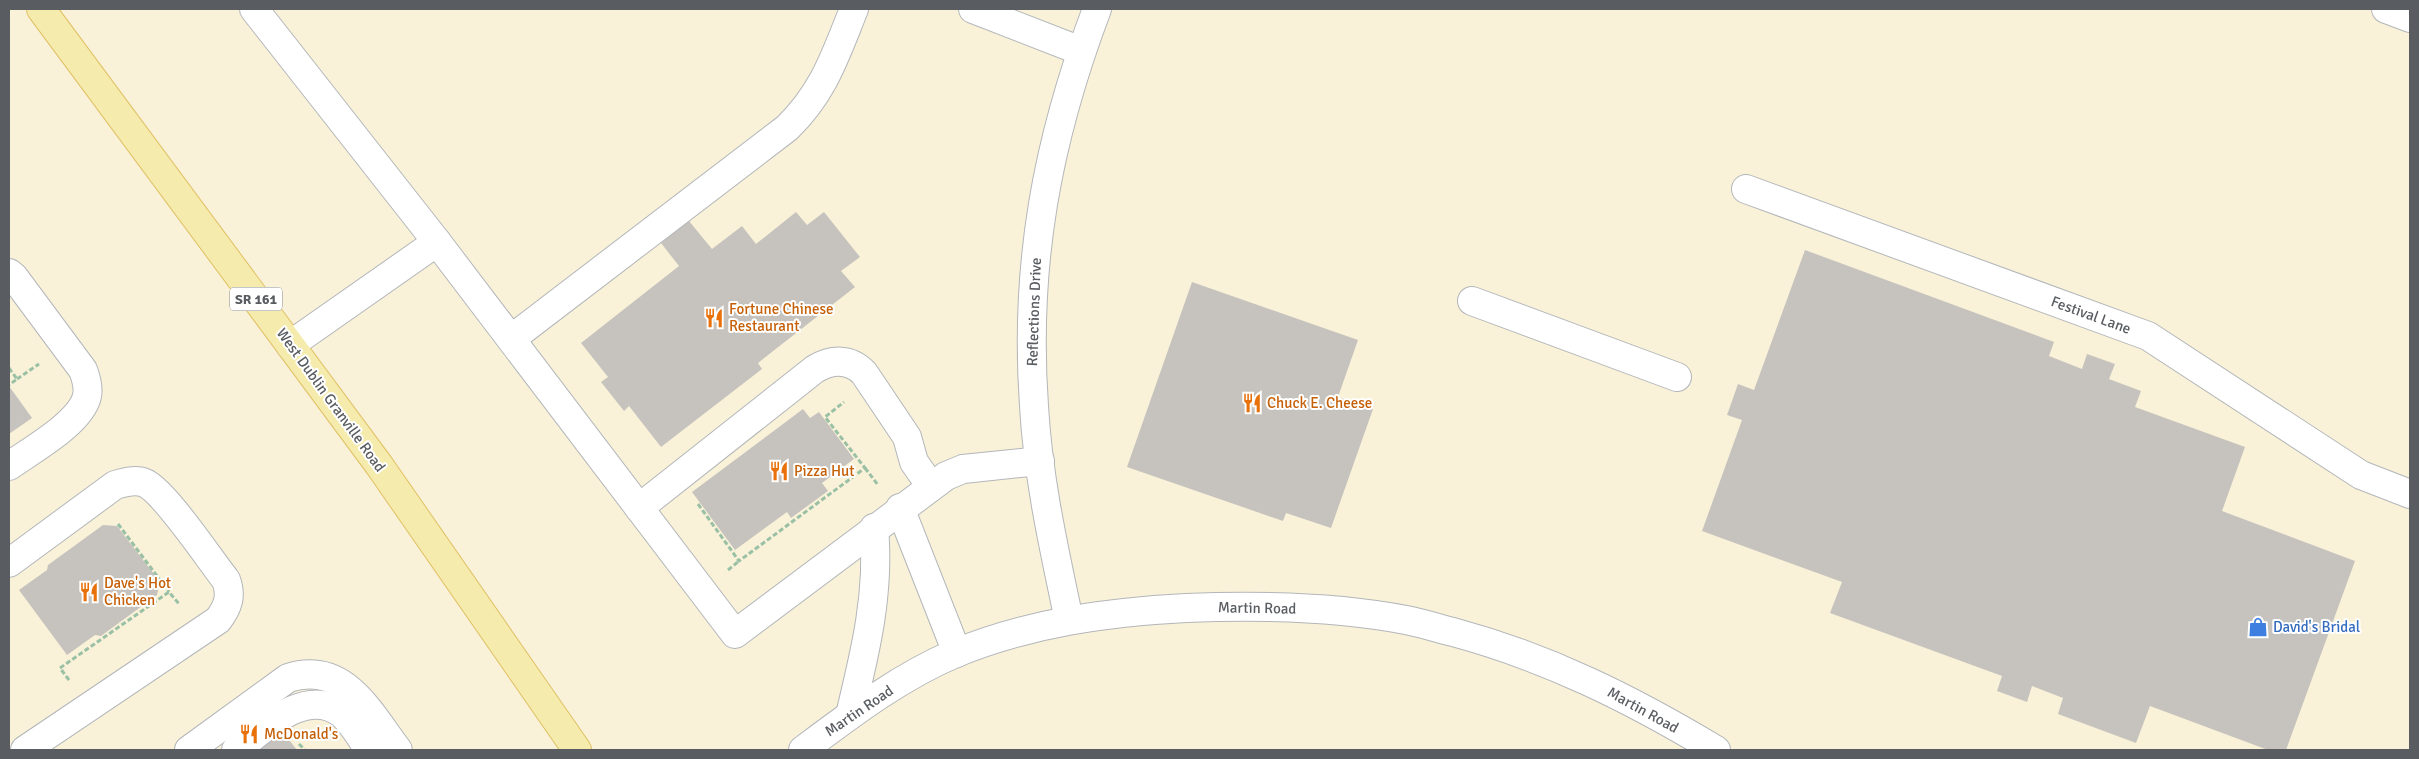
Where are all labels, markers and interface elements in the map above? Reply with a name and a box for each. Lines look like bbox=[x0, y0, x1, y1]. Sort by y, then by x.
street label: Reflections Drive bbox=[1023, 257, 1045, 367]
road number: SR 161 bbox=[230, 288, 282, 310]
street label: Festival Lane bbox=[2049, 292, 2133, 338]
place label: Fortune Chinese Restaurant bbox=[729, 300, 834, 335]
restaurant icon: Fortune Chinese Restaurant bbox=[703, 307, 725, 329]
street label: West Dublin Granville Road bbox=[273, 325, 389, 475]
restaurant icon: Chuck E. Cheese bbox=[1241, 392, 1263, 414]
place label: Chuck E. Cheese bbox=[1267, 394, 1372, 412]
restaurant icon: Pizza Hut bbox=[768, 460, 790, 482]
place label: Pizza Hut bbox=[794, 462, 854, 480]
place label: Dave's Hot Chicken bbox=[104, 574, 171, 609]
restaurant icon: Dave's Hot Chicken bbox=[78, 581, 100, 603]
street label: Martin Road bbox=[1218, 598, 1296, 618]
shop icon: David's Bridal bbox=[2247, 616, 2269, 638]
place label: David's Bridal bbox=[2273, 618, 2360, 636]
street label: Martin Road bbox=[821, 682, 897, 740]
street label: Martin Road bbox=[1604, 683, 1682, 737]
restaurant icon: McDonald's bbox=[238, 723, 260, 745]
place label: McDonald's bbox=[264, 725, 339, 743]

